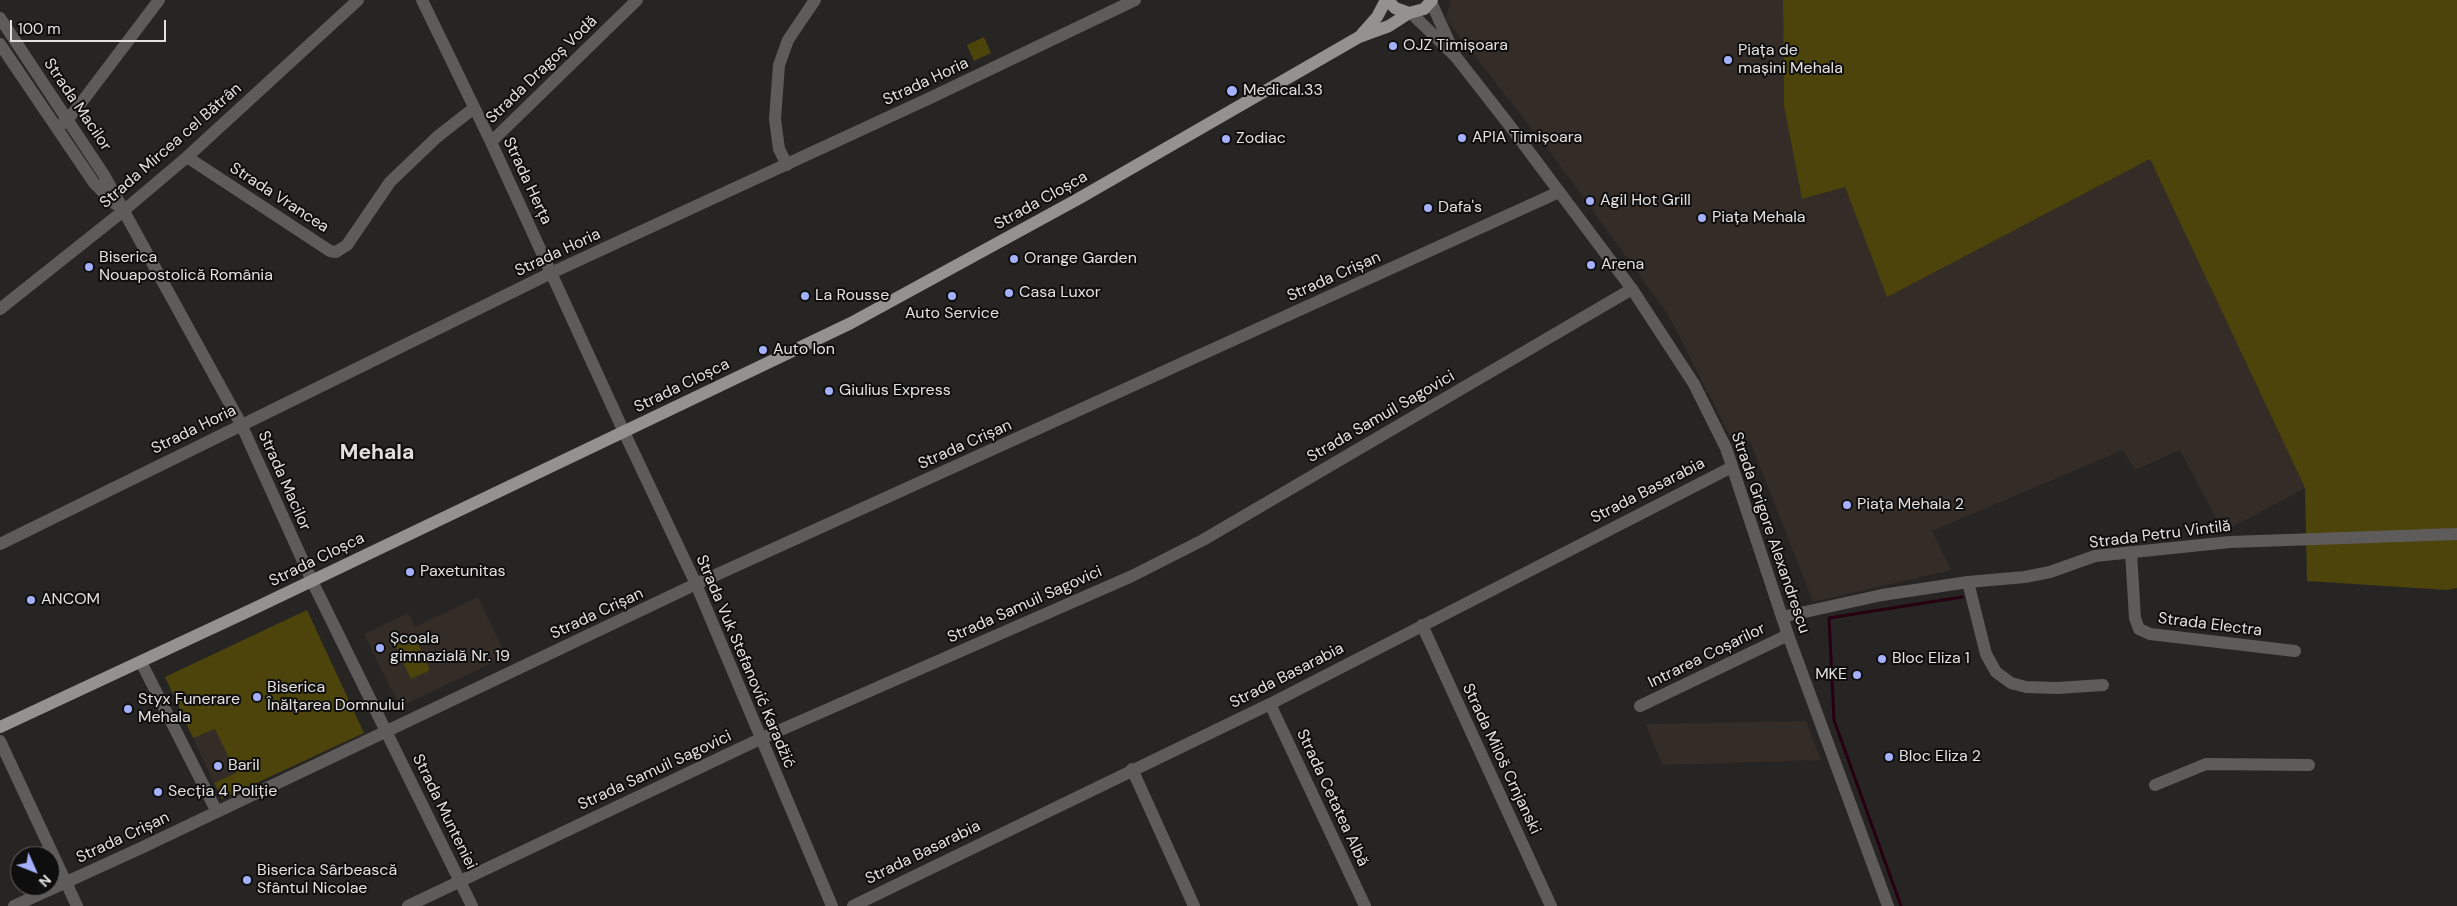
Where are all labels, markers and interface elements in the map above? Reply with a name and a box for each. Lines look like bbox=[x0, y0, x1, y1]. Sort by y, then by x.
scale bar bbox=[12, 10, 169, 42]
street label: Strada Dragoș Vodă bbox=[482, 12, 602, 128]
text: 100 m bbox=[18, 19, 61, 39]
place label: OJZ Timișoara bbox=[1403, 36, 1508, 56]
marker: OJZ Timișoara bbox=[1387, 40, 1399, 52]
place label: Piața de mașini Mehala bbox=[1738, 41, 1843, 79]
street label: Strada Horia bbox=[880, 54, 972, 110]
marker: Piața de mașini Mehala bbox=[1722, 54, 1734, 66]
street label: Strada Macilor bbox=[39, 55, 115, 155]
street label: Strada Mircea cel Bătrân bbox=[96, 79, 246, 213]
place label: Medical.33 bbox=[1243, 81, 1323, 101]
marker: Medical.33 bbox=[1225, 84, 1239, 98]
place label: APIA Timișoara bbox=[1472, 128, 1582, 148]
place label: Zodiac bbox=[1236, 129, 1286, 149]
marker: APIA Timișoara bbox=[1456, 132, 1468, 144]
marker: Zodiac bbox=[1220, 133, 1232, 145]
street label: Strada Herța bbox=[498, 134, 556, 228]
street label: Strada Vrancea bbox=[226, 159, 332, 237]
street label: Strada Cloșca bbox=[991, 167, 1091, 235]
place label: Agil Hot Grill bbox=[1600, 191, 1691, 211]
marker: Agil Hot Grill bbox=[1584, 195, 1596, 207]
place label: Dafa's bbox=[1438, 198, 1482, 218]
marker: Dafa's bbox=[1422, 202, 1434, 214]
place label: Piața Mehala bbox=[1712, 208, 1806, 228]
marker: Piața Mehala bbox=[1696, 212, 1708, 224]
street label: Strada Horia bbox=[512, 225, 604, 281]
place label: Biserica Nouapostolică România bbox=[99, 248, 273, 286]
street label: Strada Crișan bbox=[1284, 248, 1384, 306]
place label: Orange Garden bbox=[1024, 249, 1137, 269]
marker: Orange Garden bbox=[1008, 253, 1020, 265]
place label: Arena bbox=[1601, 255, 1644, 275]
marker: Arena bbox=[1585, 259, 1597, 271]
marker: Biserica Nouapostolică România bbox=[83, 261, 95, 273]
place label: Casa Luxor bbox=[1019, 283, 1101, 303]
place label: La Rousse bbox=[815, 286, 889, 306]
marker: Casa Luxor bbox=[1003, 287, 1015, 299]
marker: La Rousse bbox=[799, 290, 811, 302]
marker: Auto Service bbox=[946, 290, 958, 302]
place label: Auto Service bbox=[905, 304, 999, 324]
place label: Auto Ion bbox=[773, 340, 835, 360]
marker: Auto Ion bbox=[757, 344, 769, 356]
street label: Strada Cloșca bbox=[631, 355, 733, 417]
street label: Strada Samuil Sagovici bbox=[1304, 367, 1458, 467]
place label: Giulius Express bbox=[839, 381, 951, 401]
marker: Giulius Express bbox=[823, 385, 835, 397]
street label: Strada Horia bbox=[148, 401, 240, 459]
street label: Strada Crișan bbox=[915, 416, 1015, 474]
street label: Strada Macilor bbox=[253, 428, 315, 534]
street label: Strada Grigore Alexandrescu bbox=[1726, 430, 1814, 636]
district label: Mehala bbox=[340, 440, 414, 466]
street label: Strada Basarabia bbox=[1588, 454, 1708, 528]
place label: Piața Mehala 2 bbox=[1857, 495, 1964, 515]
marker: Piața Mehala 2 bbox=[1841, 499, 1853, 511]
street label: Strada Petru Vintilă bbox=[2088, 517, 2232, 553]
street label: Strada Cloșca bbox=[266, 529, 368, 591]
street label: Strada Vuk Stefanović Karadžić bbox=[691, 552, 799, 772]
place label: Paxetunitas bbox=[420, 562, 506, 582]
street label: Strada Samuil Sagovici bbox=[945, 562, 1105, 648]
marker: Paxetunitas bbox=[404, 566, 416, 578]
street label: Strada Crișan bbox=[547, 584, 647, 644]
place label: ANCOM bbox=[41, 590, 100, 610]
marker: ANCOM bbox=[25, 594, 37, 606]
street label: Strada Electra bbox=[2157, 609, 2263, 641]
street label: Intrarea Coșarilor bbox=[1645, 619, 1769, 693]
place label: Școala gimnazială Nr. 19 bbox=[390, 629, 510, 667]
street label: Strada Basarabia bbox=[1227, 639, 1347, 713]
marker: Școala gimnazială Nr. 19 bbox=[374, 642, 386, 654]
place label: Bloc Eliza 1 bbox=[1892, 649, 1970, 669]
marker: Bloc Eliza 1 bbox=[1876, 653, 1888, 665]
place label: MKE bbox=[1815, 665, 1847, 685]
marker: MKE bbox=[1851, 669, 1863, 681]
place label: Biserica Înălțarea Domnului bbox=[267, 678, 405, 716]
street label: Strada Miloš Crnjanski bbox=[1458, 681, 1544, 837]
place label: Styx Funerare Mehala bbox=[138, 690, 240, 728]
marker: Biserica Înălțarea Domnului bbox=[251, 691, 263, 703]
marker: Styx Funerare Mehala bbox=[122, 703, 134, 715]
street label: Strada Cetatea Albă bbox=[1292, 726, 1372, 870]
street label: Strada Samuil Sagovici bbox=[575, 727, 735, 815]
place label: Bloc Eliza 2 bbox=[1899, 747, 1981, 767]
street label: Strada Munteniei bbox=[408, 751, 480, 873]
marker: Bloc Eliza 2 bbox=[1883, 751, 1895, 763]
place label: Baril bbox=[228, 756, 260, 776]
marker: Baril bbox=[212, 760, 224, 772]
place label: Secția 4 Poliție bbox=[168, 782, 277, 802]
marker: Secția 4 Poliție bbox=[152, 786, 164, 798]
street label: Strada Crișan bbox=[73, 808, 173, 868]
street label: Strada Basarabia bbox=[862, 817, 984, 889]
north arrow bbox=[10, 846, 60, 896]
place label: Biserica Sârbească Sfântul Nicolae bbox=[257, 861, 397, 899]
text: N bbox=[35, 871, 55, 891]
marker: Biserica Sârbească Sfântul Nicolae bbox=[241, 874, 253, 886]

